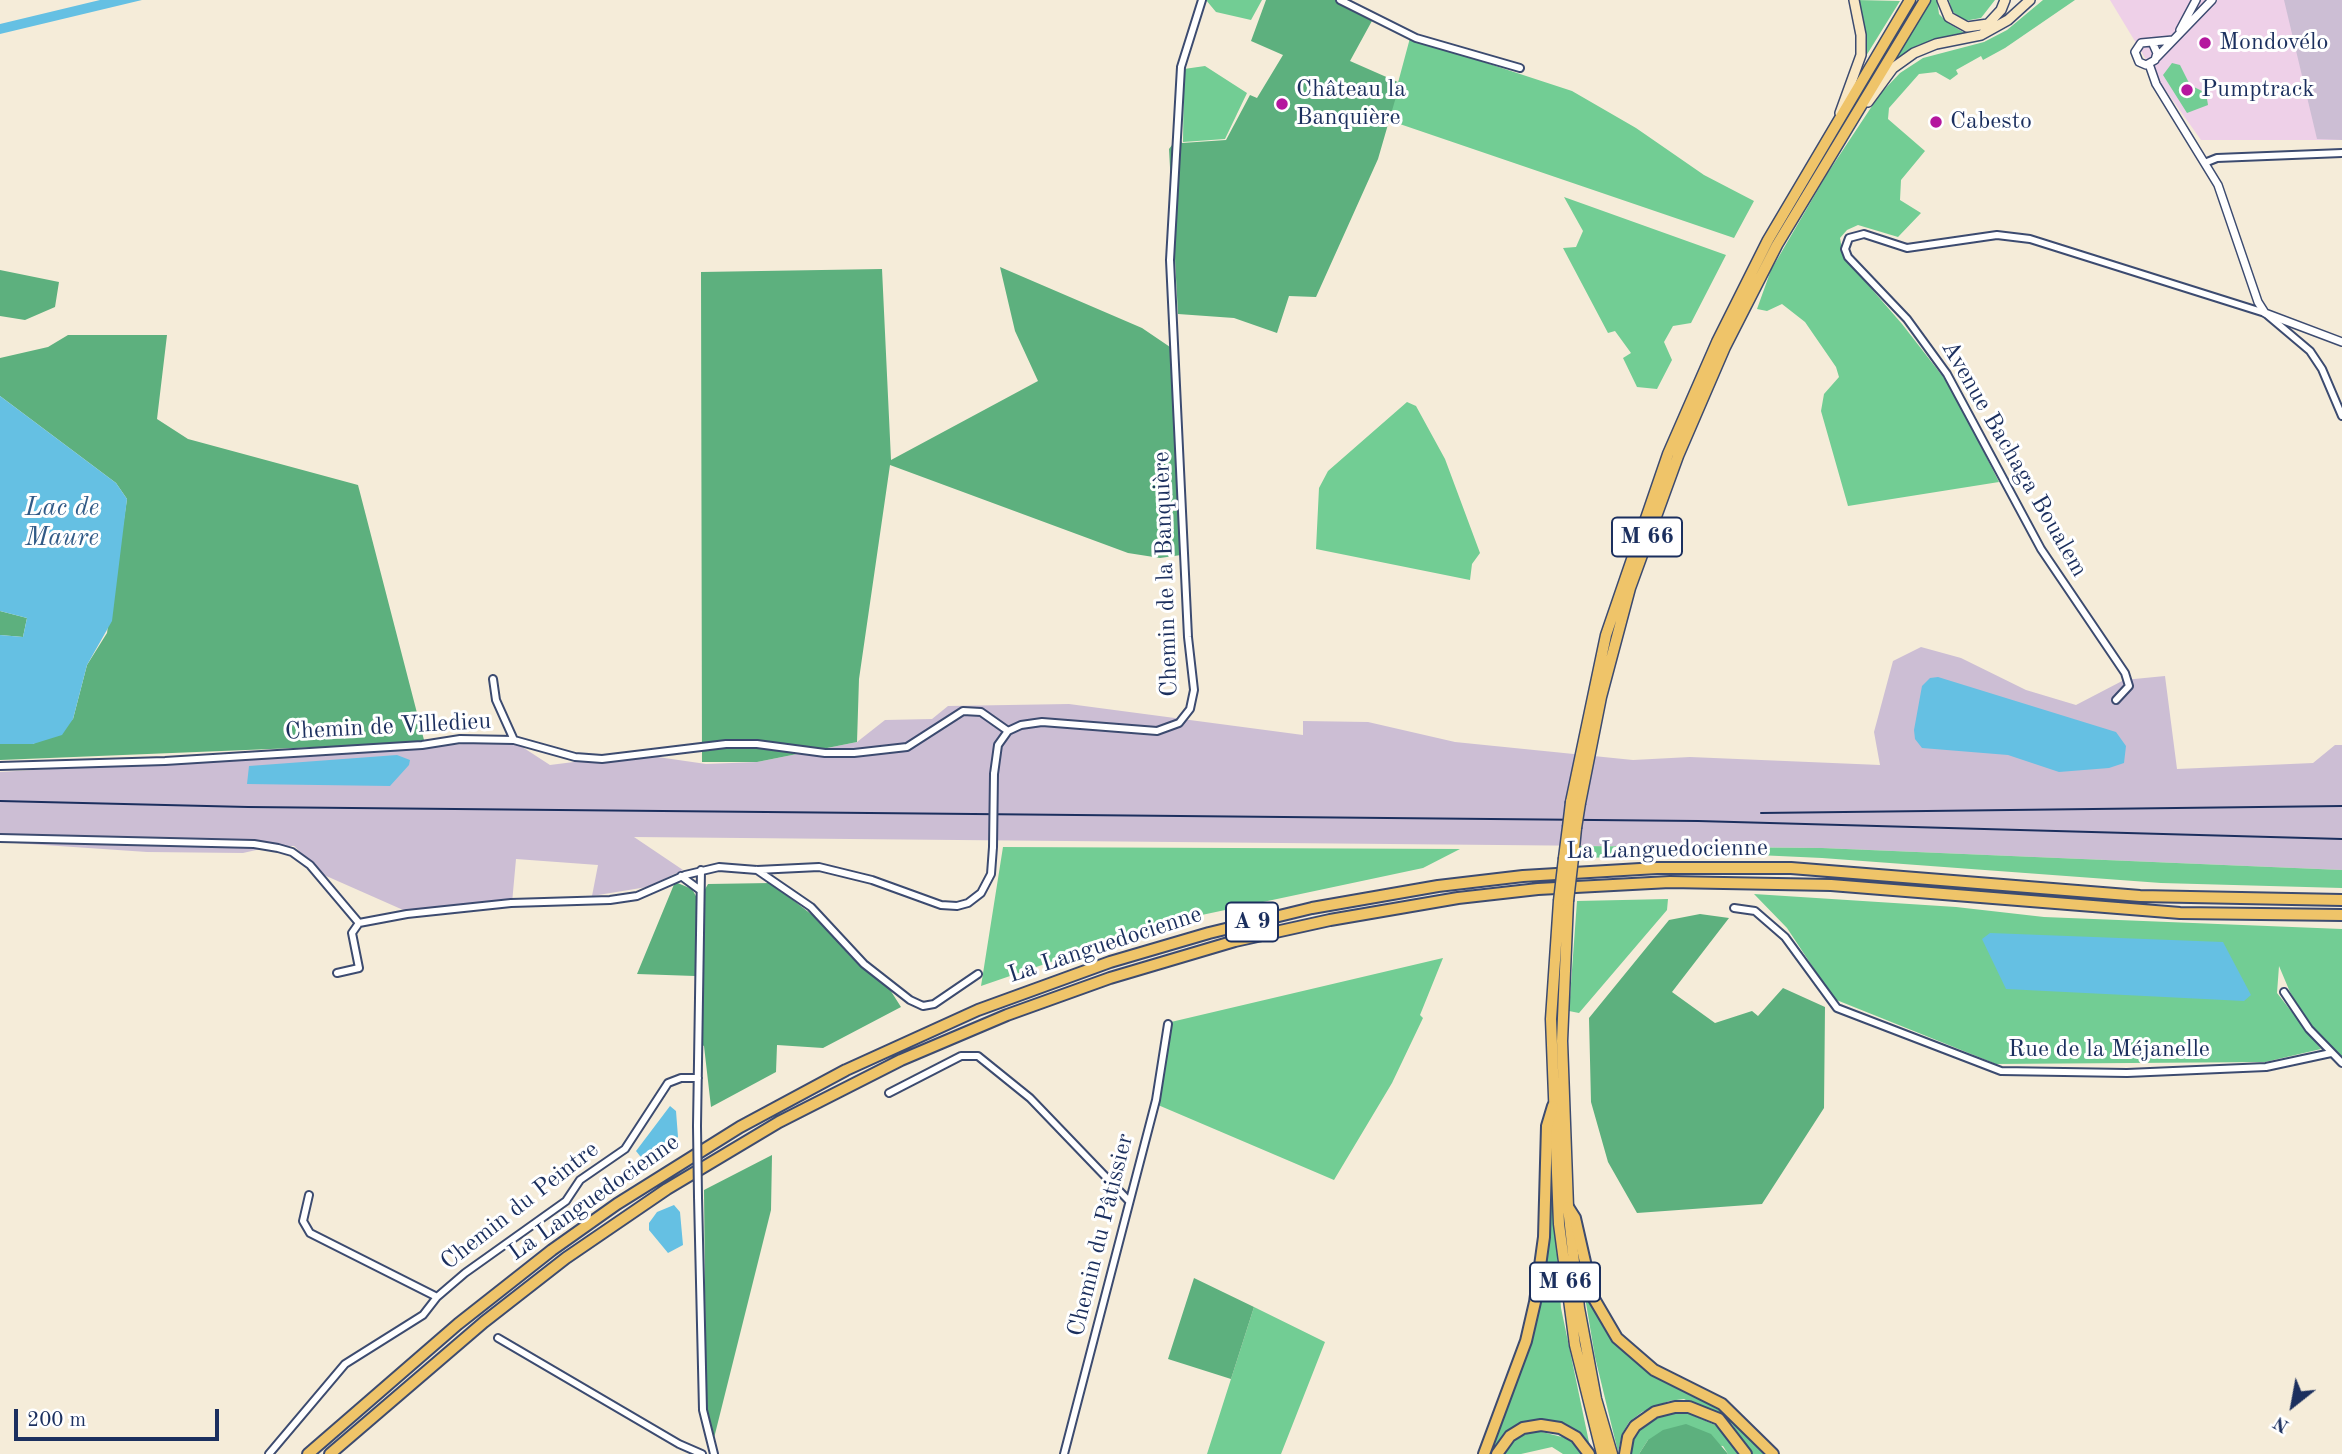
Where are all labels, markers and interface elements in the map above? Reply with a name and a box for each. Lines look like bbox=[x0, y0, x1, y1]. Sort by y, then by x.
place label: Mondovélo bbox=[2219, 29, 2328, 57]
marker: Mondovélo bbox=[2197, 35, 2213, 51]
place label: Château la Banquière bbox=[1296, 76, 1406, 132]
place label: Pumptrack bbox=[2201, 76, 2315, 104]
marker: Pumptrack bbox=[2179, 82, 2195, 98]
marker: Château la Banquière bbox=[1274, 96, 1290, 112]
place label: Cabesto bbox=[1950, 108, 2032, 136]
marker: Cabesto bbox=[1928, 114, 1944, 130]
street label: Avenue Bachaga Boualem bbox=[1935, 336, 2093, 582]
street label: Chemin de la Banquière bbox=[1147, 451, 1185, 697]
water label: Lac de Maure bbox=[25, 492, 99, 554]
road number: M 66 bbox=[1612, 517, 1682, 556]
street label: Chemin de Villedieu bbox=[284, 707, 492, 747]
street label: La Languedocienne bbox=[1566, 834, 1768, 866]
street label: La Languedocienne bbox=[1005, 900, 1205, 990]
road number: A 9 bbox=[1226, 903, 1278, 942]
street label: Rue de la Méjanelle bbox=[2008, 1036, 2210, 1064]
street label: La Languedocienne bbox=[503, 1128, 685, 1268]
street label: Chemin du Pâtissier bbox=[1062, 1131, 1140, 1339]
street label: Chemin du Peintre bbox=[435, 1135, 605, 1277]
road number: M 66 bbox=[1530, 1262, 1600, 1302]
north arrow bbox=[2258, 1370, 2328, 1440]
scale bar bbox=[18, 1394, 222, 1438]
text: 200 m bbox=[27, 1410, 86, 1431]
text: N bbox=[2271, 1412, 2293, 1435]

